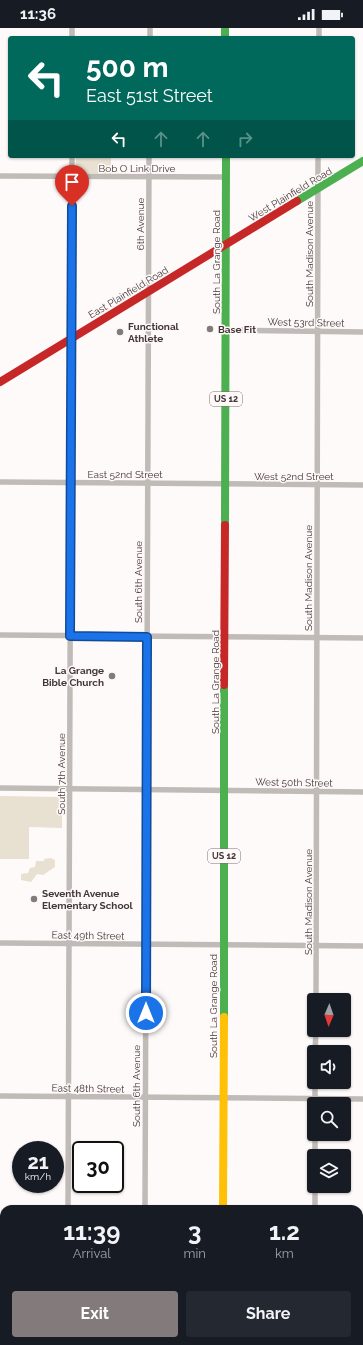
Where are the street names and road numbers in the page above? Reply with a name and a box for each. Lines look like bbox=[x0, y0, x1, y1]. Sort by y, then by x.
street label: Bob O Link Drive bbox=[99, 163, 176, 174]
street label: West Plainfield Road bbox=[247, 165, 334, 224]
street label: 6th Avenue bbox=[135, 198, 146, 250]
street label: South Madison Avenue bbox=[304, 201, 315, 307]
street label: South La Grange Road bbox=[211, 210, 222, 314]
street label: East Plainfield Road bbox=[86, 264, 170, 321]
street label: West 53rd Street bbox=[267, 316, 345, 329]
road number: US 12 bbox=[210, 392, 242, 406]
street label: East 52nd Street bbox=[87, 469, 163, 480]
street label: West 52nd Street bbox=[254, 471, 334, 482]
street label: South Madison Avenue bbox=[303, 525, 314, 631]
street label: South 6th Avenue bbox=[133, 541, 144, 623]
street label: South La Grange Road bbox=[210, 630, 221, 734]
street label: South 7th Avenue bbox=[56, 733, 67, 815]
street label: West 50th Street bbox=[255, 776, 333, 789]
road number: US 12 bbox=[208, 849, 240, 863]
street label: South Madison Avenue bbox=[303, 849, 314, 955]
street label: East 49th Street bbox=[51, 929, 125, 942]
street label: South La Grange Road bbox=[208, 954, 219, 1058]
street label: South 6th Avenue bbox=[131, 1045, 142, 1127]
street label: East 48th Street bbox=[51, 1082, 125, 1095]

